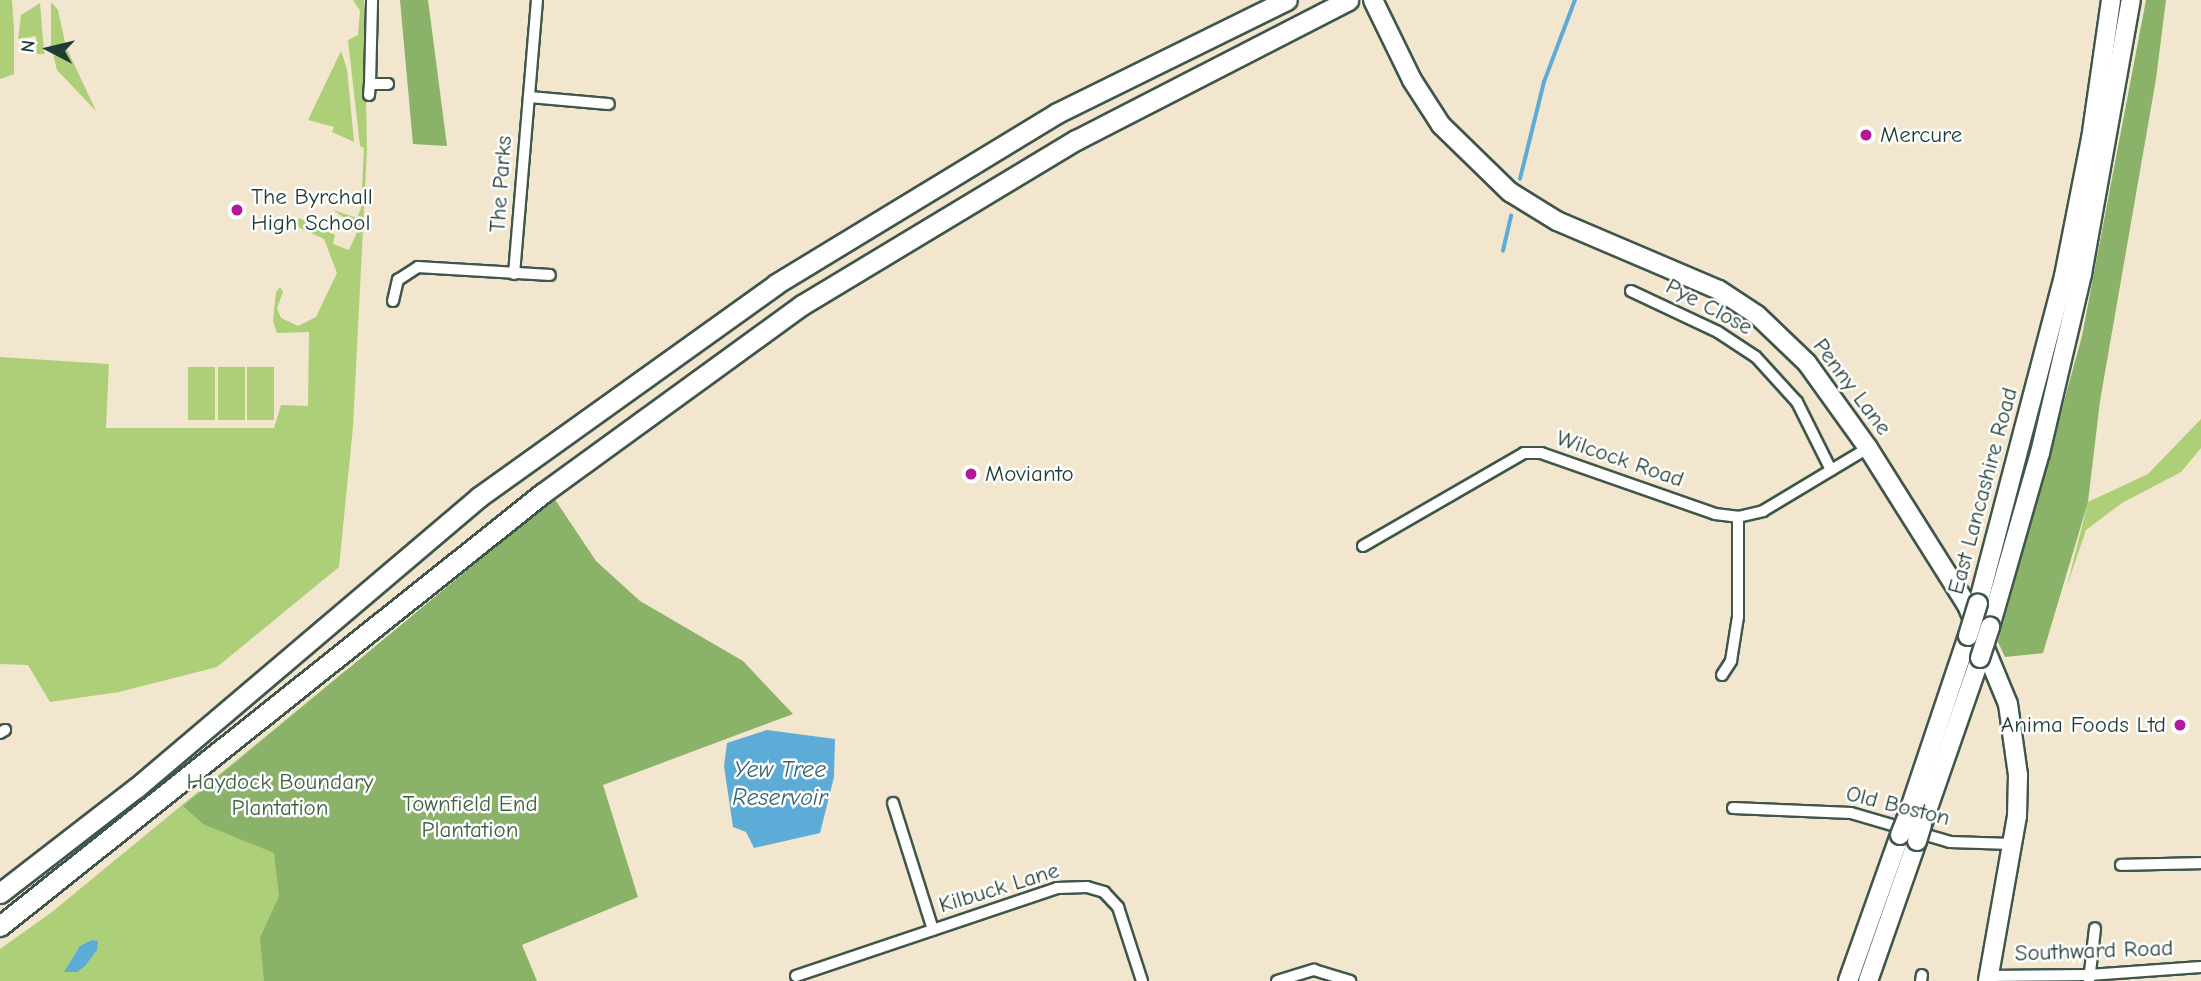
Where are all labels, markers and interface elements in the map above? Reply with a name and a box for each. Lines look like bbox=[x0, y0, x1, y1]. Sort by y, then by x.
north arrow bbox=[14, 14, 84, 84]
text: N bbox=[16, 39, 40, 54]
place label: Mercure bbox=[1880, 121, 1962, 149]
marker: Mercure bbox=[1858, 127, 1874, 143]
street label: The Parks bbox=[484, 135, 518, 233]
place label: The Byrchall High School bbox=[251, 183, 373, 237]
marker: The Byrchall High School bbox=[229, 202, 245, 218]
street label: Pye Close bbox=[1661, 273, 1757, 341]
street label: Penny Lane bbox=[1807, 333, 1897, 441]
street label: East Lancashire Road bbox=[1942, 385, 2024, 597]
street label: Wilcock Road bbox=[1553, 424, 1687, 494]
place label: Movianto bbox=[985, 460, 1074, 488]
marker: Movianto bbox=[963, 466, 979, 482]
place label: Anima Foods Ltd bbox=[2001, 711, 2166, 739]
marker: Anima Foods Ltd bbox=[2172, 717, 2188, 733]
water label: Yew Tree Reservoir bbox=[732, 756, 828, 812]
park label: Haydock Boundary Plantation bbox=[186, 768, 374, 822]
street label: Old Boston bbox=[1843, 780, 1953, 832]
park label: Townfield End Plantation bbox=[402, 790, 538, 844]
street label: Kilbuck Lane bbox=[936, 857, 1062, 919]
street label: Southward Road bbox=[2014, 934, 2174, 968]

